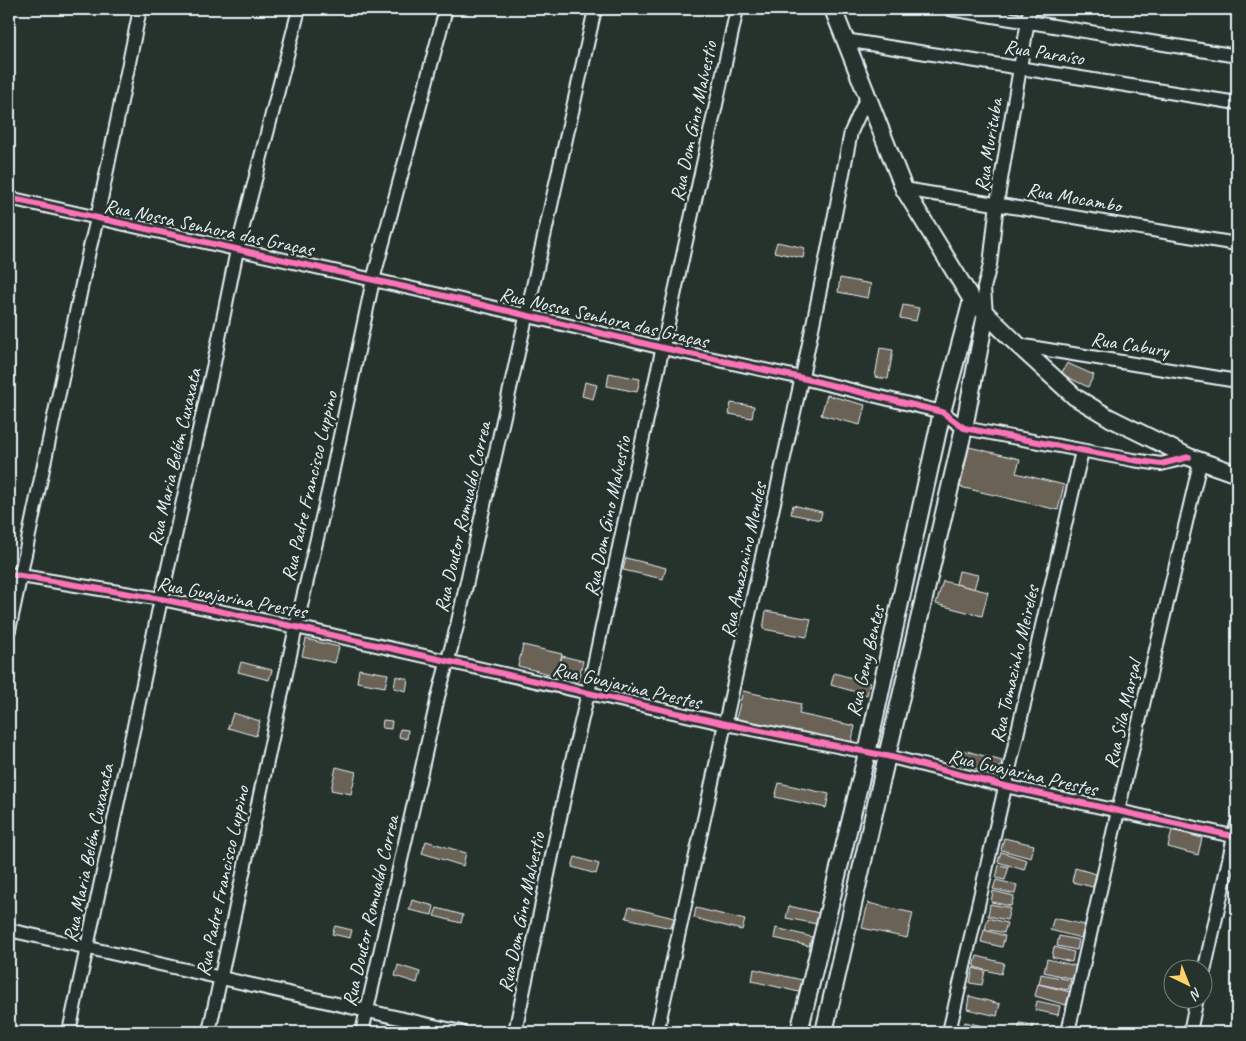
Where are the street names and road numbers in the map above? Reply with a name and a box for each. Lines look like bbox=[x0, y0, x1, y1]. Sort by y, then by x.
street label: Rua Paraíso bbox=[1002, 34, 1087, 71]
street label: Rua Dom Gino Malvestio bbox=[664, 38, 723, 203]
street label: Rua Murituba bbox=[969, 95, 1008, 194]
street label: Rua Mocambo bbox=[1025, 177, 1125, 218]
street label: Rua Nossa Senhora das Graças bbox=[102, 193, 318, 262]
street label: Rua Nossa Senhora das Graças bbox=[497, 281, 713, 354]
street label: Rua Cabury bbox=[1089, 326, 1173, 363]
street label: Rua Maria Belém Cuxaxata bbox=[142, 365, 207, 548]
street label: Rua Padre Francisco Luppino bbox=[275, 388, 344, 583]
street label: Rua Doutor Romualdo Correa bbox=[428, 418, 497, 615]
street label: Rua Dom Gino Malvestio bbox=[578, 433, 637, 598]
street label: Rua Amazonino Mendes bbox=[715, 478, 773, 640]
street label: Rua Guajarina Prestes bbox=[155, 571, 311, 625]
street label: Rua Tomazinho Meireles bbox=[984, 581, 1045, 745]
street label: Rua Geny Bentes bbox=[841, 601, 891, 719]
street label: Rua Sila Marçal bbox=[1098, 654, 1148, 770]
street label: Rua Guajarina Prestes bbox=[550, 656, 706, 715]
street label: Rua Guajarina Prestes bbox=[946, 743, 1102, 802]
street label: Rua Maria Belém Cuxaxata bbox=[57, 761, 120, 944]
street label: Rua Padre Francisco Luppino bbox=[190, 783, 255, 979]
street label: Rua Doutor Romualdo Correa bbox=[336, 812, 405, 1009]
street label: Rua Dom Gino Malvestio bbox=[492, 829, 551, 994]

